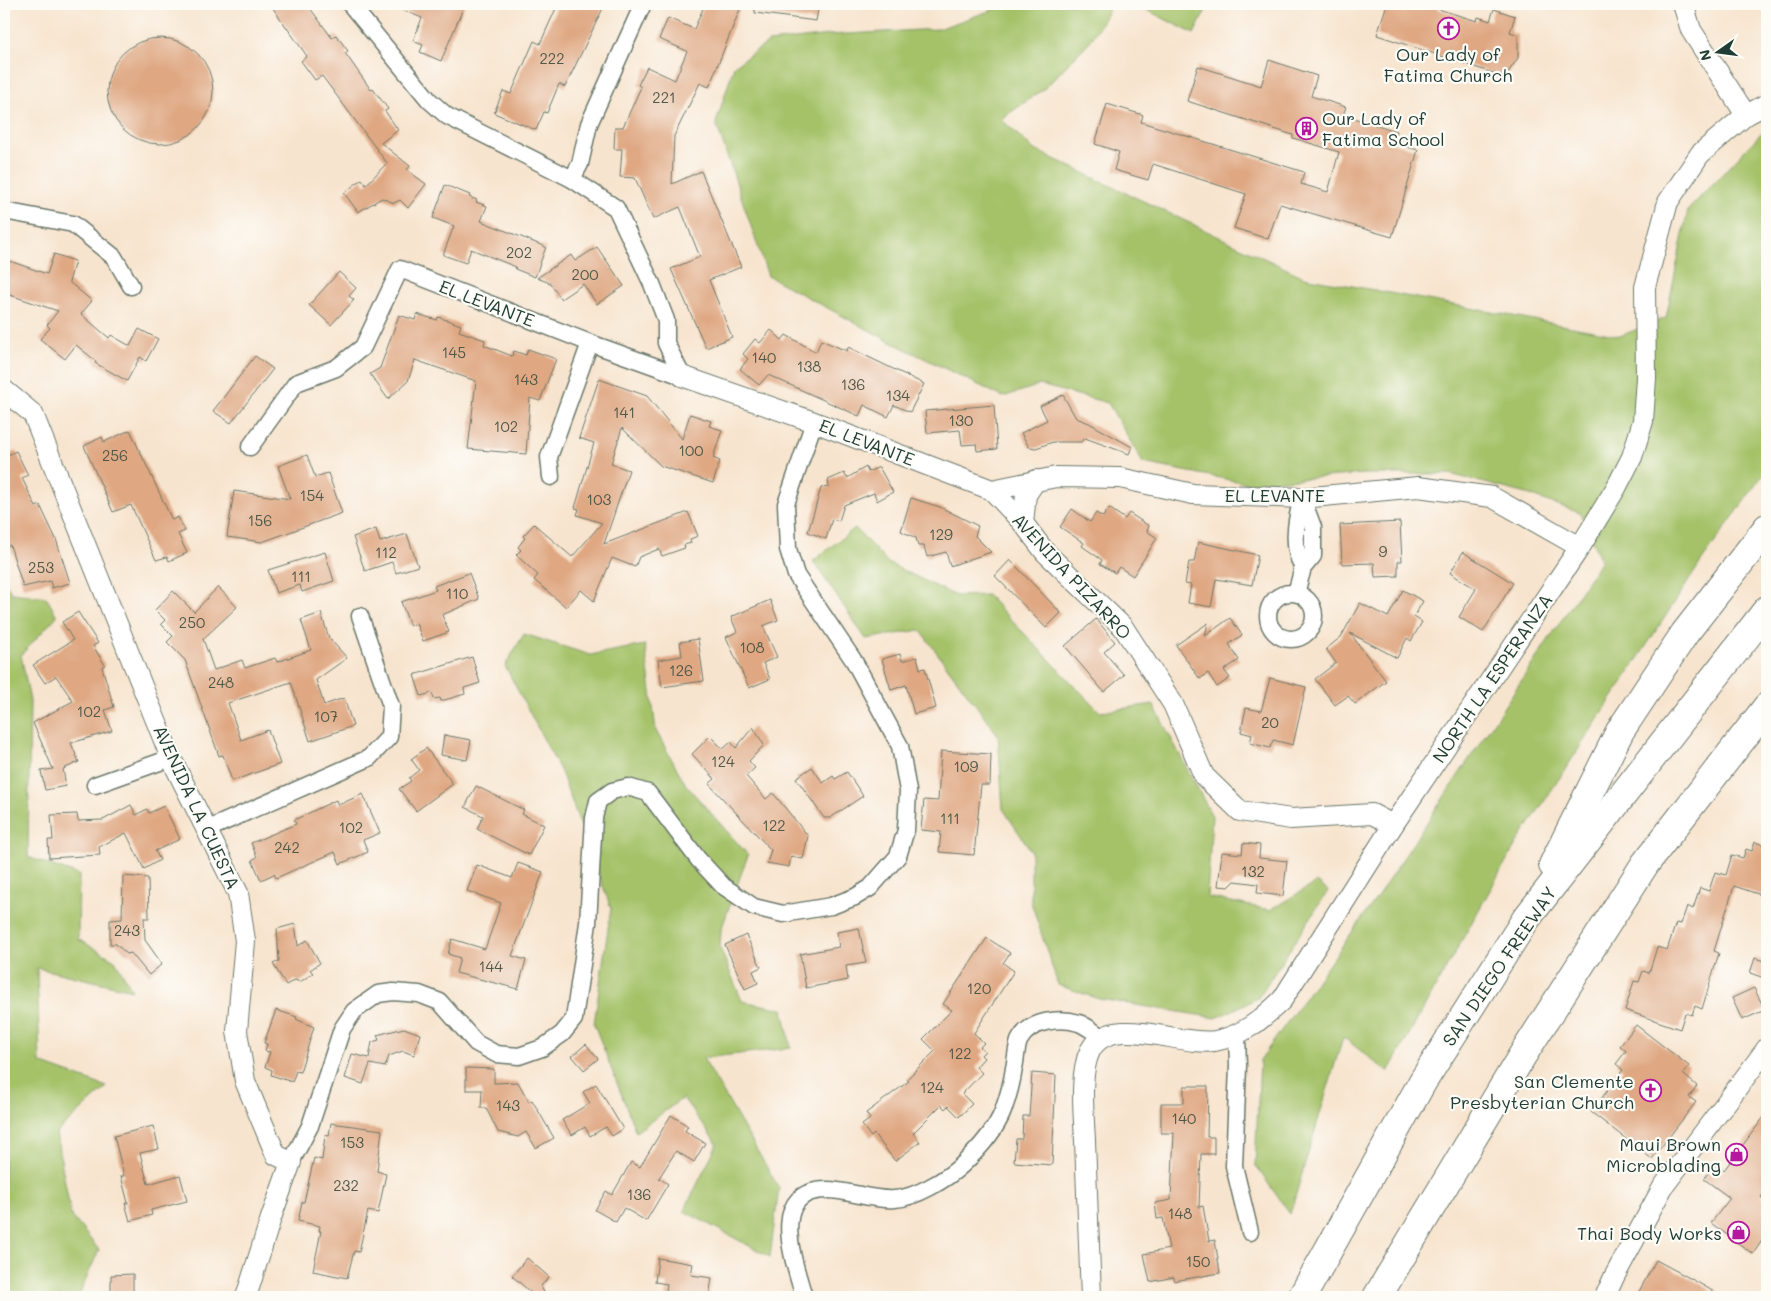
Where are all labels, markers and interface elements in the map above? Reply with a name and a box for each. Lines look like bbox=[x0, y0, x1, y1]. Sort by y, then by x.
church icon: Our Lady of Fatima Church bbox=[1436, 17, 1460, 41]
north arrow bbox=[1694, 28, 1744, 78]
place label: Our Lady of Fatima Church bbox=[1384, 42, 1512, 87]
house number: 222 bbox=[539, 48, 565, 68]
text: N bbox=[1694, 48, 1715, 63]
house number: 221 bbox=[652, 87, 676, 107]
place label: Our Lady of Fatima School bbox=[1322, 106, 1445, 151]
building icon: Our Lady of Fatima School bbox=[1294, 116, 1318, 140]
house number: 202 bbox=[506, 242, 532, 262]
house number: 200 bbox=[572, 264, 598, 284]
street label: EL LEVANTE bbox=[436, 274, 538, 332]
house number: 145 bbox=[442, 342, 466, 362]
house number: 140 bbox=[752, 347, 776, 367]
house number: 138 bbox=[797, 356, 821, 376]
house number: 143 bbox=[514, 369, 538, 389]
house number: 136 bbox=[841, 374, 865, 394]
house number: 134 bbox=[886, 385, 910, 405]
house number: 141 bbox=[613, 402, 635, 422]
house number: 130 bbox=[949, 410, 973, 430]
street label: EL LEVANTE bbox=[816, 413, 918, 471]
house number: 102 bbox=[494, 416, 518, 436]
house number: 100 bbox=[678, 440, 704, 460]
house number: 256 bbox=[102, 445, 128, 465]
street label: EL LEVANTE bbox=[1225, 483, 1325, 507]
house number: 154 bbox=[300, 485, 324, 505]
house number: 103 bbox=[587, 489, 612, 509]
street label: AVENIDA PIZARRO bbox=[1007, 508, 1137, 644]
house number: 156 bbox=[248, 510, 272, 530]
house number: 129 bbox=[929, 524, 953, 544]
house number: 9 bbox=[1379, 541, 1388, 561]
house number: 112 bbox=[375, 542, 397, 562]
house number: 253 bbox=[28, 557, 54, 577]
house number: 111 bbox=[291, 566, 311, 586]
house number: 110 bbox=[446, 583, 468, 603]
street label: NORTH LA ESPERANZA bbox=[1426, 589, 1558, 767]
house number: 250 bbox=[179, 612, 205, 632]
house number: 108 bbox=[739, 637, 765, 657]
house number: 126 bbox=[669, 660, 693, 680]
house number: 248 bbox=[208, 672, 234, 692]
house number: 102 bbox=[77, 701, 101, 721]
house number: 107 bbox=[314, 706, 338, 726]
house number: 20 bbox=[1261, 712, 1279, 732]
street label: AVENIDA LA CUESTA bbox=[148, 721, 246, 893]
house number: 124 bbox=[711, 751, 735, 771]
house number: 109 bbox=[954, 756, 979, 776]
house number: 111 bbox=[940, 808, 960, 828]
house number: 122 bbox=[762, 815, 786, 835]
house number: 102 bbox=[339, 817, 363, 837]
house number: 242 bbox=[274, 837, 300, 857]
house number: 132 bbox=[1241, 861, 1265, 881]
street label: SAN DIEGO FREEWAY bbox=[1437, 881, 1561, 1051]
house number: 243 bbox=[114, 920, 140, 940]
house number: 144 bbox=[479, 956, 503, 976]
house number: 120 bbox=[967, 978, 991, 998]
house number: 122 bbox=[948, 1043, 972, 1063]
place label: San Clemente Presbyterian Church bbox=[1450, 1069, 1634, 1114]
house number: 124 bbox=[920, 1077, 944, 1097]
church icon: San Clemente Presbyterian Church bbox=[1638, 1079, 1662, 1103]
house number: 143 bbox=[496, 1095, 520, 1115]
house number: 140 bbox=[1172, 1108, 1196, 1128]
house number: 153 bbox=[340, 1132, 364, 1152]
place label: Maui Brown Microblading bbox=[1606, 1132, 1721, 1177]
shop icon: Maui Brown Microblading bbox=[1725, 1142, 1749, 1166]
house number: 232 bbox=[333, 1175, 359, 1195]
house number: 136 bbox=[627, 1184, 651, 1204]
house number: 148 bbox=[1168, 1203, 1192, 1223]
place label: Thai Body Works bbox=[1577, 1221, 1722, 1245]
shop icon: Thai Body Works bbox=[1726, 1221, 1750, 1245]
house number: 150 bbox=[1186, 1251, 1210, 1271]

